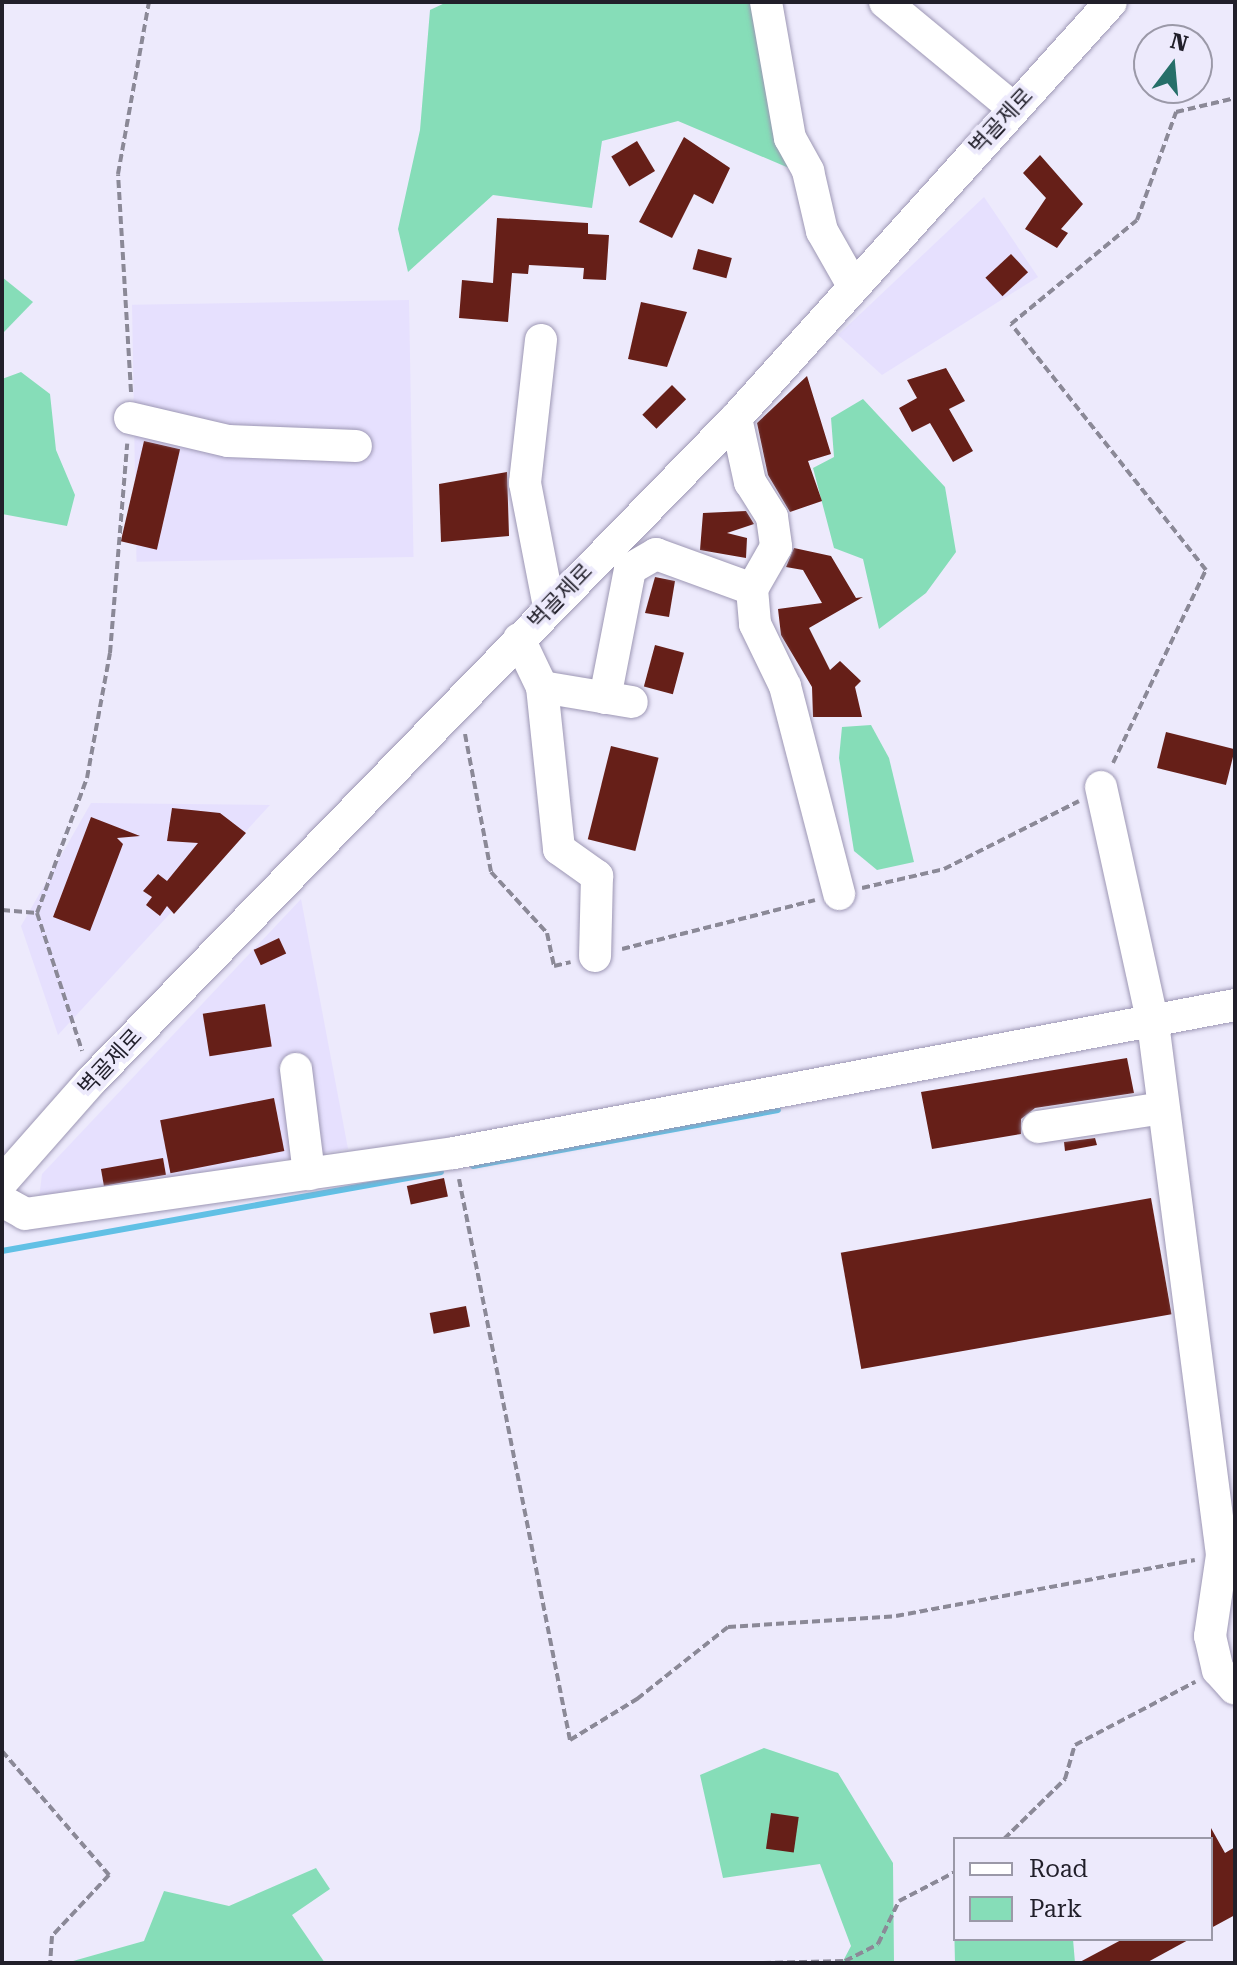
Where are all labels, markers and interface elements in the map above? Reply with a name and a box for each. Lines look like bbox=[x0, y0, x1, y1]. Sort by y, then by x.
north arrow bbox=[1133, 24, 1213, 104]
text: N bbox=[1168, 28, 1191, 57]
street label: 벽골제로 bbox=[964, 82, 1038, 160]
street label: 벽골제로 bbox=[522, 558, 598, 634]
street label: 벽골제로 bbox=[73, 1023, 147, 1101]
legend bbox=[953, 1837, 1213, 1941]
text: Road bbox=[1029, 1855, 1088, 1883]
text: Park bbox=[1029, 1895, 1082, 1923]

